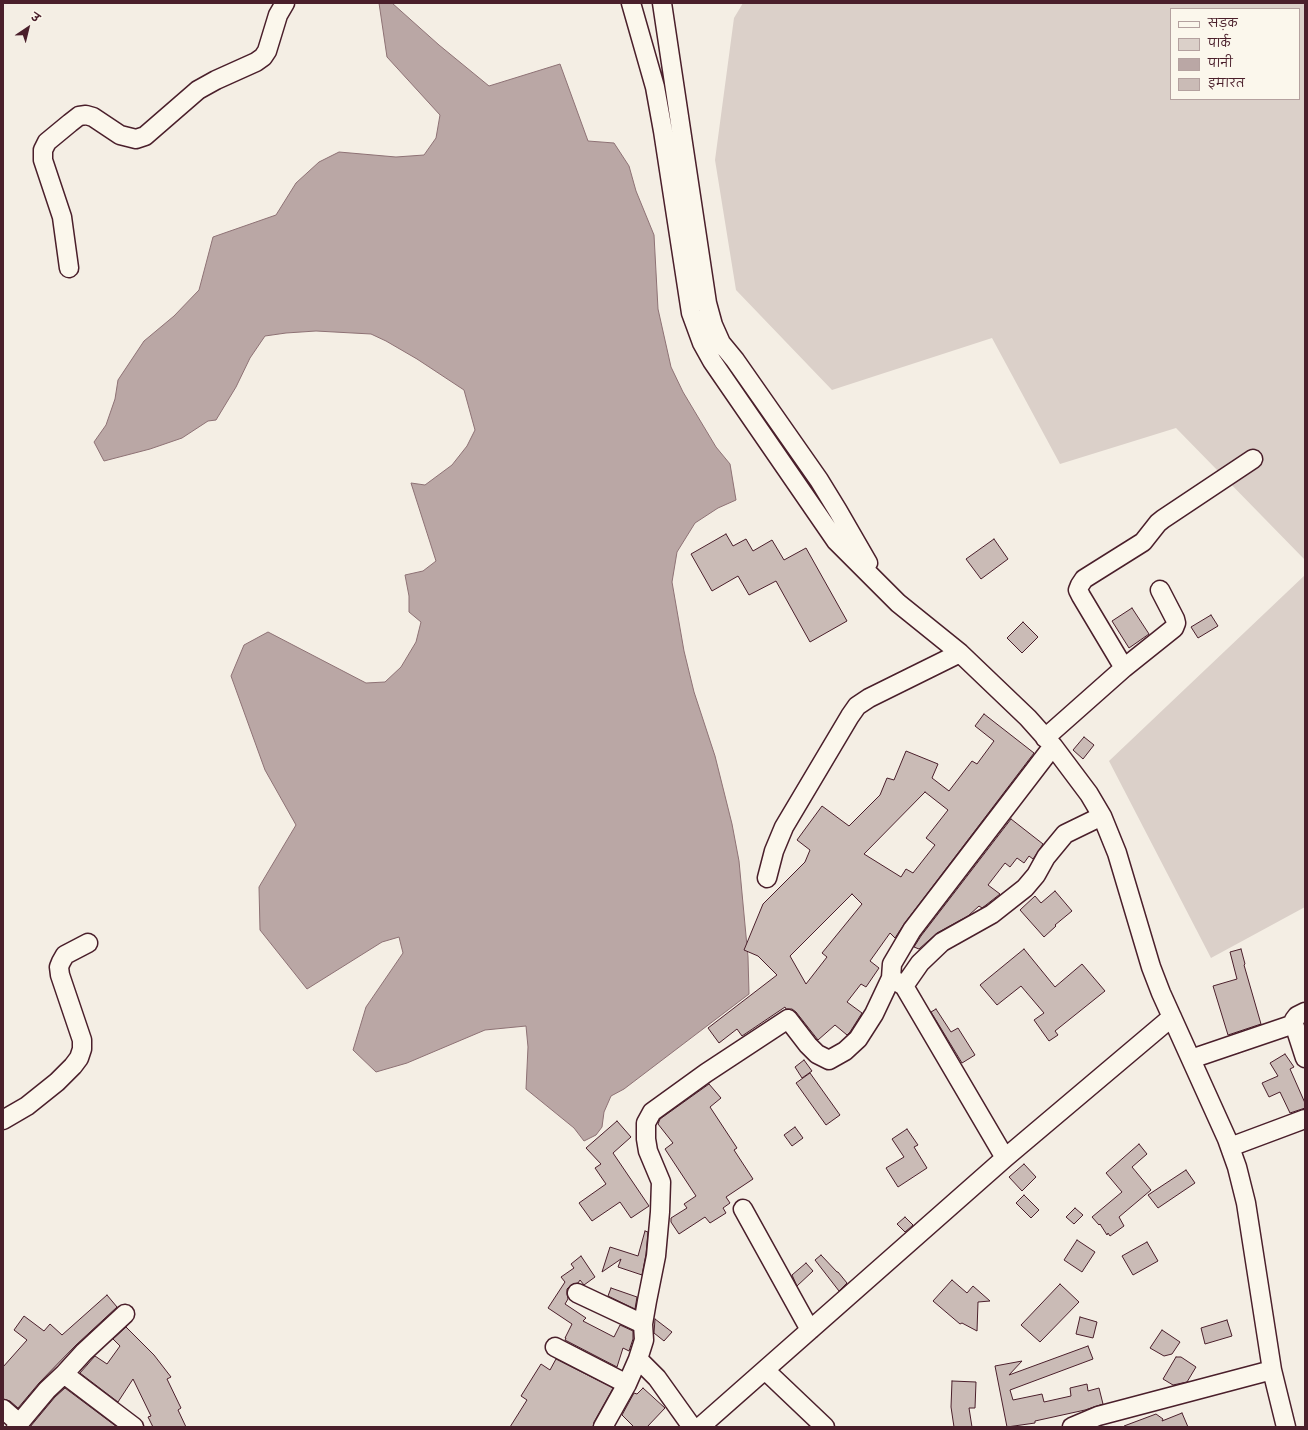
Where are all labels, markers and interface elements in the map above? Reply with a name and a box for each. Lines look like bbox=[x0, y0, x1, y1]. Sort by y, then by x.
north arrow bbox=[8, 8, 48, 48]
legend bbox=[1170, 8, 1300, 100]
text: उ bbox=[27, 10, 42, 27]
text: सड़क bbox=[1208, 15, 1238, 33]
text: पार्क bbox=[1208, 35, 1231, 53]
text: पानी bbox=[1208, 55, 1233, 73]
text: इमारत bbox=[1208, 75, 1245, 93]

